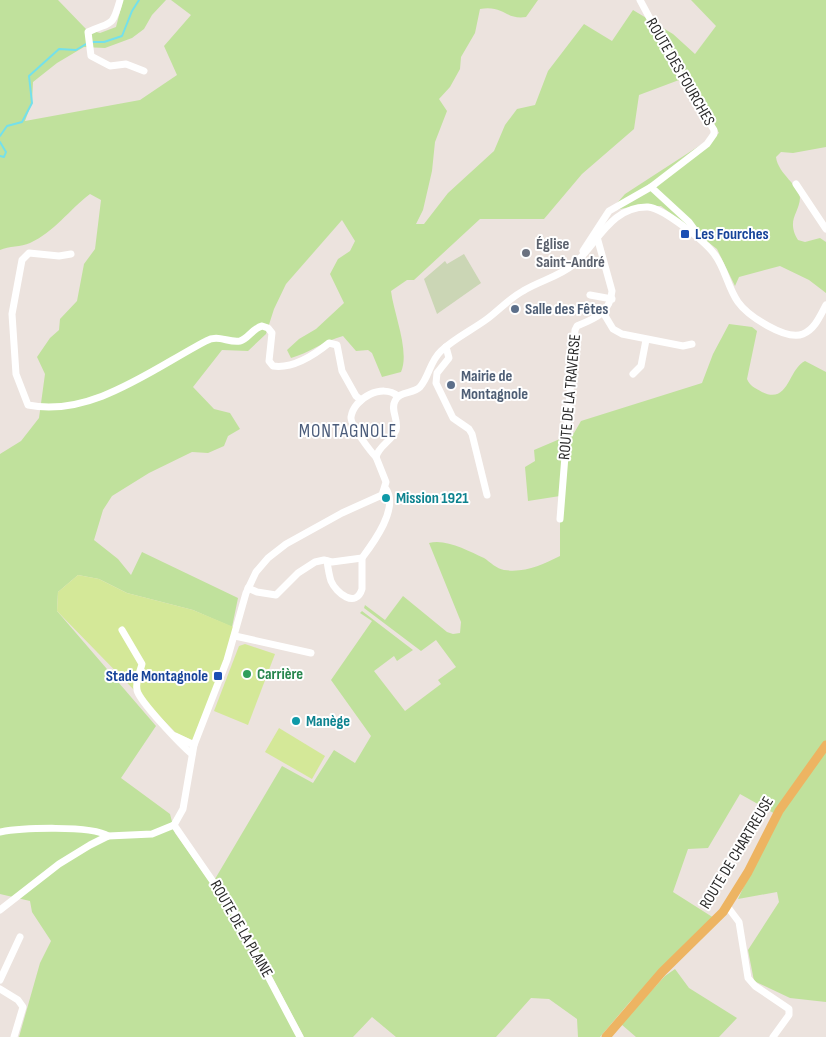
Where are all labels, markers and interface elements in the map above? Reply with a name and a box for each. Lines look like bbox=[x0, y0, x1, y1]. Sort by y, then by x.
street label: ROUTE DES FOURCHES bbox=[642, 15, 719, 129]
place label: Les Fourches bbox=[695, 225, 769, 244]
marker: Les Fourches bbox=[679, 228, 691, 240]
place label: Église Saint-André bbox=[536, 235, 605, 272]
marker: Église Saint-André bbox=[520, 247, 532, 259]
place label: Salle des Fêtes bbox=[525, 300, 608, 319]
marker: Salle des Fêtes bbox=[509, 303, 521, 315]
street label: ROUTE DE LA TRAVERSE bbox=[555, 333, 585, 461]
place label: Mairie de Montagnole bbox=[461, 367, 528, 404]
marker: Mairie de Montagnole bbox=[445, 379, 457, 391]
district label: MONTAGNOLE bbox=[299, 420, 397, 443]
place label: Mission 1921 bbox=[396, 489, 469, 508]
marker: Mission 1921 bbox=[380, 492, 392, 504]
place label: Carrière bbox=[257, 665, 303, 684]
place label: Stade Montagnole bbox=[106, 667, 208, 686]
marker: Carrière bbox=[241, 668, 253, 680]
marker: Stade Montagnole bbox=[212, 670, 224, 682]
place label: Manège bbox=[306, 712, 350, 731]
marker: Manège bbox=[290, 715, 302, 727]
street label: ROUTE DE CHARTREUSE bbox=[696, 793, 778, 913]
street label: ROUTE DE LA PLAINE bbox=[206, 877, 276, 981]

